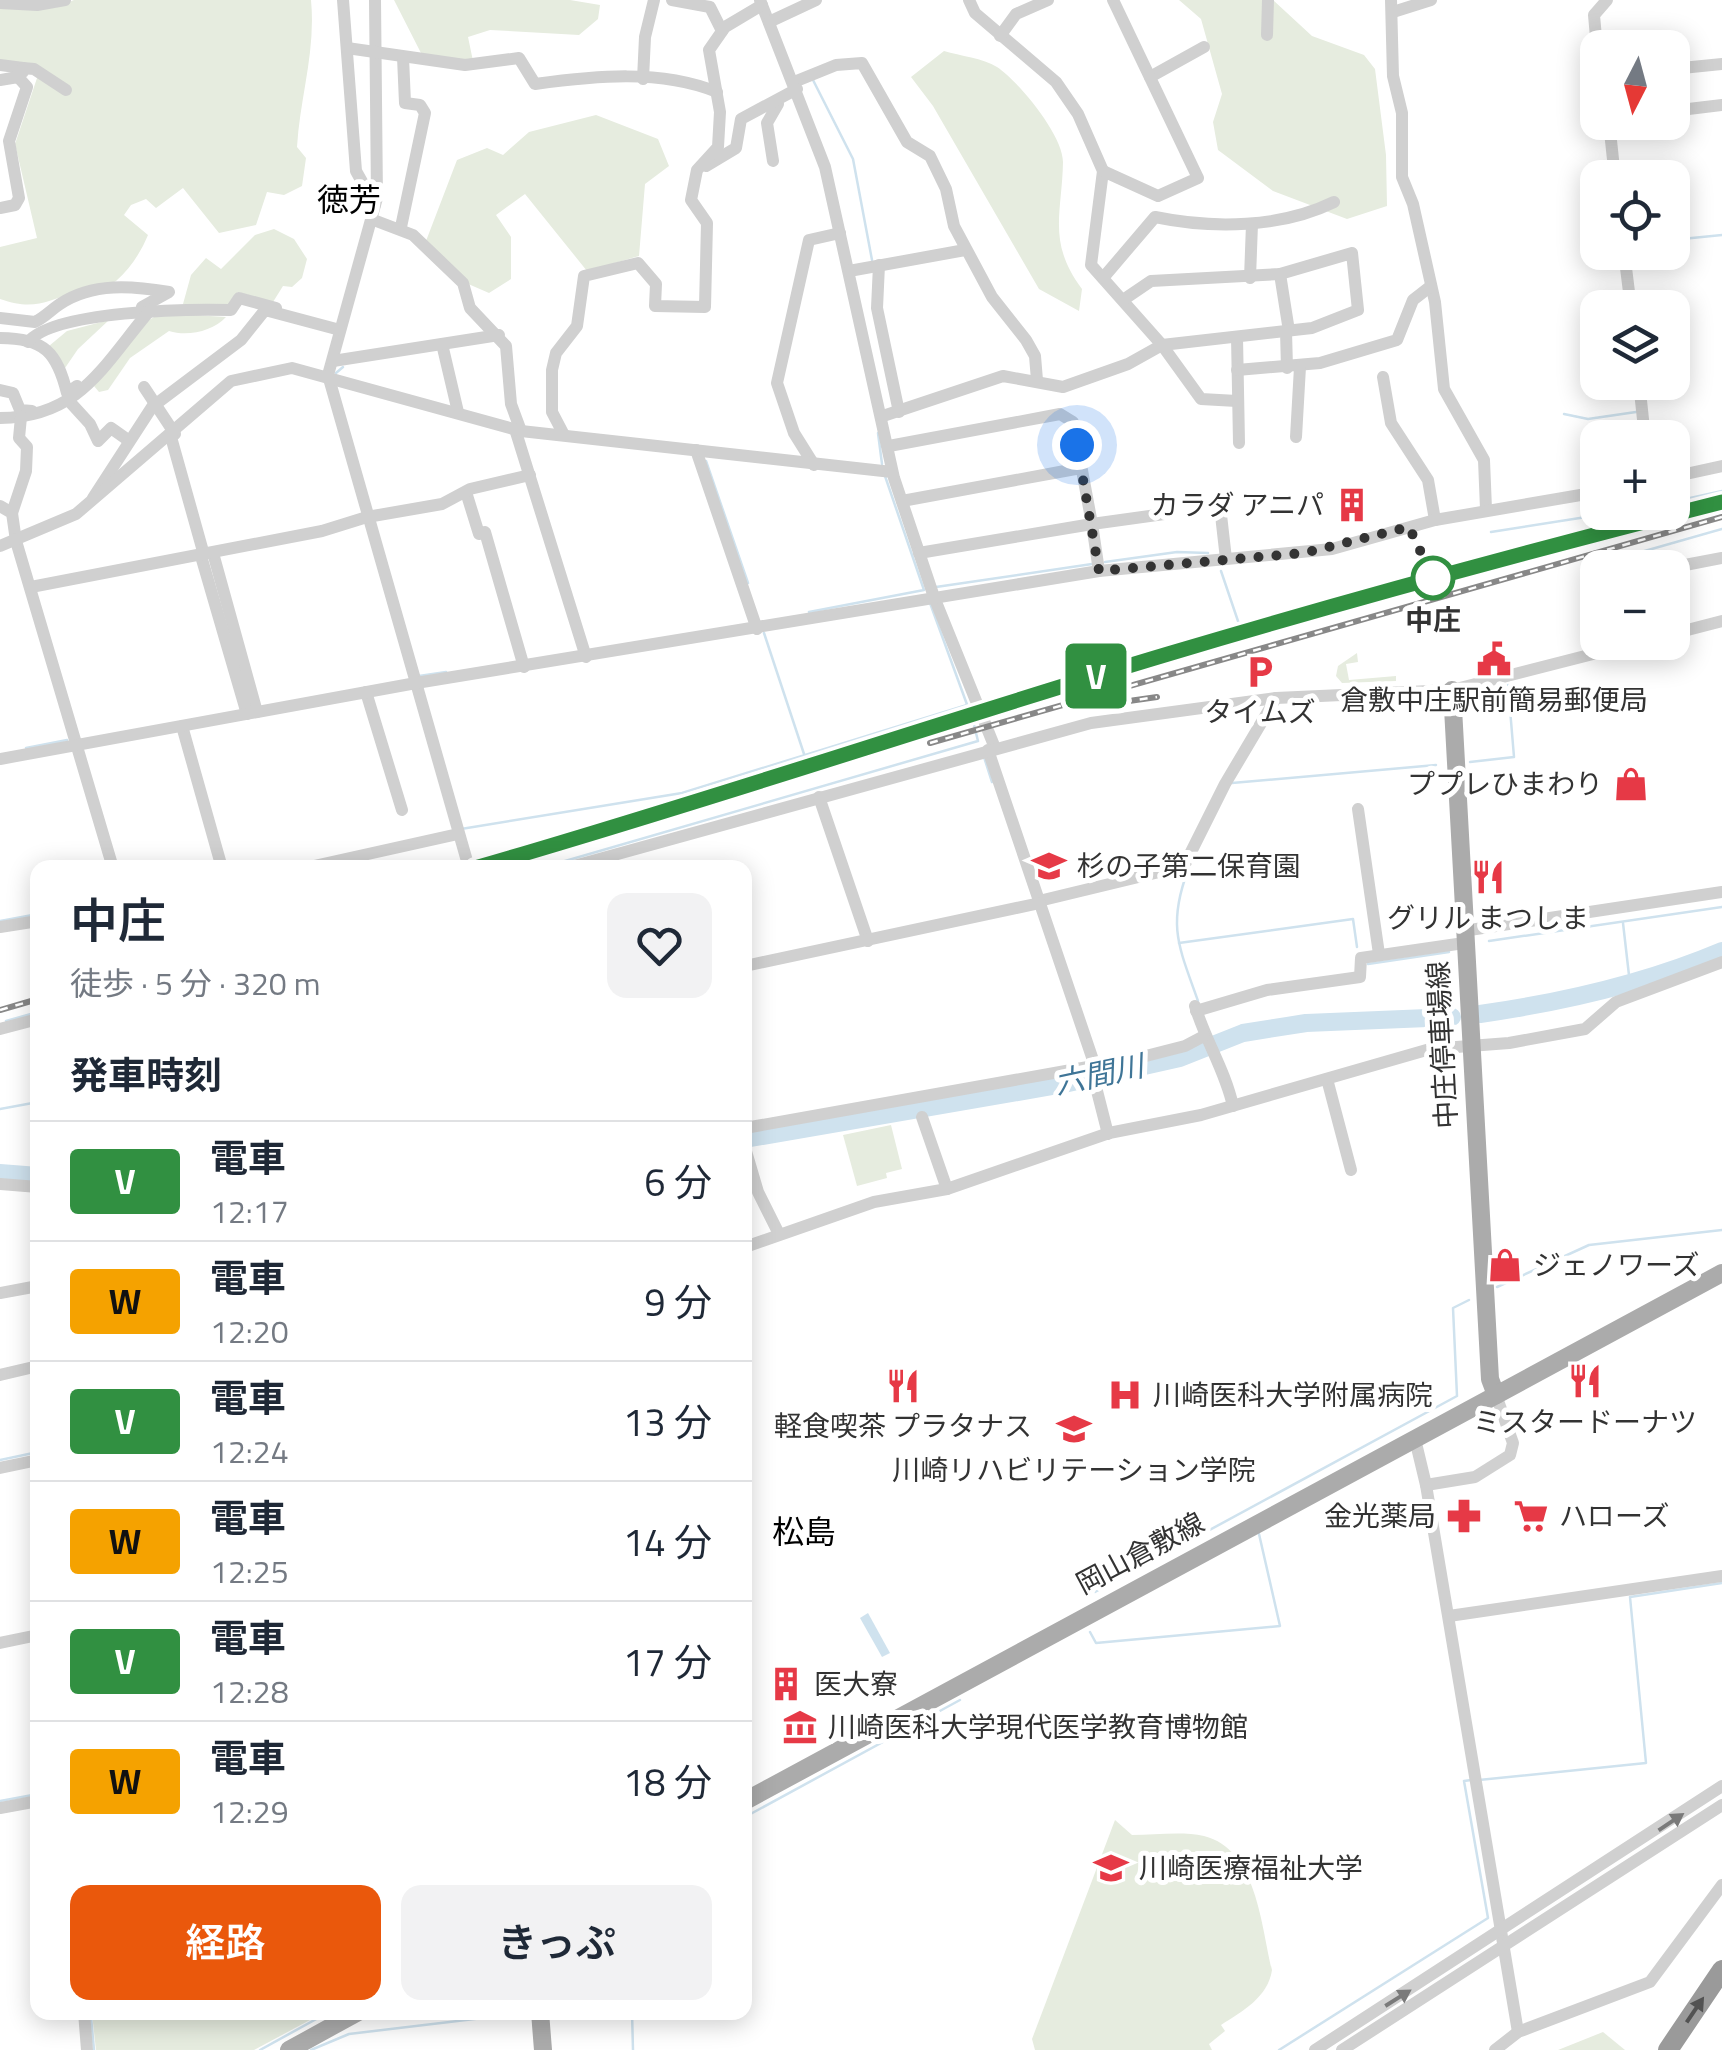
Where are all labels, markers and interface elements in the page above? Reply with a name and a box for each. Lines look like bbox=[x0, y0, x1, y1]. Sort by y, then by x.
north arrow bbox=[1580, 30, 1690, 140]
map controls bbox=[1580, 30, 1690, 660]
button: locate bbox=[1580, 160, 1690, 270]
district label: 徳芳 bbox=[317, 175, 381, 223]
button: layers bbox=[1580, 290, 1690, 400]
your location bbox=[1052, 420, 1102, 470]
button: + bbox=[1580, 420, 1690, 530]
place label: カラダ アニパ bbox=[1150, 483, 1324, 526]
building icon: カラダ アニパ bbox=[1333, 486, 1371, 524]
button: − bbox=[1580, 550, 1690, 660]
marker: 中庄 bbox=[1412, 557, 1454, 599]
place label: 中庄 bbox=[1405, 598, 1461, 641]
public building icon: 倉敷中庄駅前簡易郵便局 bbox=[1475, 640, 1513, 678]
line badge: V bbox=[1064, 644, 1128, 708]
text: V bbox=[1085, 649, 1107, 703]
parking icon: タイムズ bbox=[1241, 653, 1279, 691]
place label: 倉敷中庄駅前簡易郵便局 bbox=[1340, 678, 1648, 721]
place label: タイムズ bbox=[1204, 690, 1316, 733]
place label: ププレひまわり bbox=[1407, 762, 1603, 805]
shop icon: ププレひまわり bbox=[1612, 765, 1650, 803]
place label: 杉の子第二保育園 bbox=[1077, 844, 1301, 887]
school or university icon: 杉の子第二保育園 bbox=[1030, 847, 1068, 885]
restaurant icon: グリル まつしま bbox=[1469, 858, 1507, 896]
text: 中庄 bbox=[70, 884, 166, 957]
button: heart bbox=[607, 893, 712, 998]
place label: グリル まつしま bbox=[1387, 896, 1589, 939]
text: 徒歩 · 5 分 · 320 m bbox=[70, 959, 321, 1007]
street label: 中庄停車場線 bbox=[1416, 960, 1467, 1130]
water label: 六間川 bbox=[1050, 1042, 1151, 1106]
text: 発車時刻 bbox=[70, 1046, 222, 1104]
text: 電車 bbox=[210, 1129, 286, 1187]
text: 6 分 bbox=[644, 1153, 712, 1211]
text: V bbox=[114, 1154, 136, 1208]
text: 12:17 bbox=[210, 1187, 289, 1235]
place label: ジェノワーズ bbox=[1533, 1243, 1700, 1286]
shop icon: ジェノワーズ bbox=[1486, 1246, 1524, 1284]
text: 電車 bbox=[210, 1249, 286, 1307]
text: 9 分 bbox=[644, 1273, 712, 1331]
text: W bbox=[109, 1274, 141, 1328]
text: 12:20 bbox=[210, 1307, 289, 1355]
restaurant icon: ミスタードーナツ bbox=[1566, 1362, 1604, 1400]
restaurant icon: 軽食喫茶 プラタナス bbox=[884, 1367, 922, 1405]
text: 電車 bbox=[210, 1369, 286, 1427]
place label: 川崎医科大学附属病院 bbox=[1153, 1373, 1433, 1416]
hospital icon: 川崎医科大学附属病院 bbox=[1106, 1376, 1144, 1414]
text: 13 分 bbox=[623, 1393, 712, 1451]
text: V bbox=[114, 1394, 136, 1448]
place label: ミスタードーナツ bbox=[1473, 1400, 1697, 1443]
place label: 軽食喫茶 プラタナス bbox=[774, 1404, 1032, 1447]
school or university icon: 川崎リハビリテーション学院 bbox=[1055, 1410, 1093, 1448]
text: 12:24 bbox=[210, 1427, 289, 1475]
place label: 川崎リハビリテーション学院 bbox=[892, 1448, 1256, 1491]
text: 電車 bbox=[210, 1489, 286, 1547]
place label: 金光薬局 bbox=[1324, 1494, 1436, 1537]
place label: ハローズ bbox=[1559, 1494, 1670, 1537]
pharmacy icon: 金光薬局 bbox=[1445, 1497, 1483, 1535]
supermarket icon: ハローズ bbox=[1512, 1497, 1550, 1535]
street label: 岡山倉敷線 bbox=[1068, 1501, 1212, 1604]
district label: 松島 bbox=[772, 1507, 836, 1555]
text: 14 分 bbox=[623, 1513, 712, 1571]
text: W bbox=[109, 1514, 141, 1568]
text: 12:25 bbox=[210, 1547, 289, 1595]
text: 電車 bbox=[210, 1609, 286, 1667]
text: 17 分 bbox=[623, 1633, 712, 1691]
text: V bbox=[114, 1634, 136, 1688]
place label: 医大寮 bbox=[814, 1662, 898, 1705]
building icon: 医大寮 bbox=[767, 1665, 805, 1703]
text: 12:28 bbox=[210, 1667, 289, 1715]
place label: 川崎医科大学現代医学教育博物館 bbox=[828, 1705, 1248, 1748]
museum icon: 川崎医科大学現代医学教育博物館 bbox=[781, 1708, 819, 1746]
text: 電車 bbox=[210, 1729, 286, 1787]
text: 18 分 bbox=[623, 1753, 712, 1811]
text: W bbox=[109, 1754, 141, 1808]
text: 12:29 bbox=[210, 1787, 289, 1835]
one-way arrow bbox=[1657, 1814, 1684, 1832]
place label: 川崎医療福祉大学 bbox=[1139, 1846, 1363, 1889]
school or university icon: 川崎医療福祉大学 bbox=[1092, 1849, 1130, 1887]
button: 経路 bbox=[70, 1885, 381, 2000]
button: きっぷ bbox=[401, 1885, 712, 2000]
one-way arrow bbox=[1384, 1989, 1411, 2007]
one-way arrow bbox=[1685, 1996, 1703, 2023]

